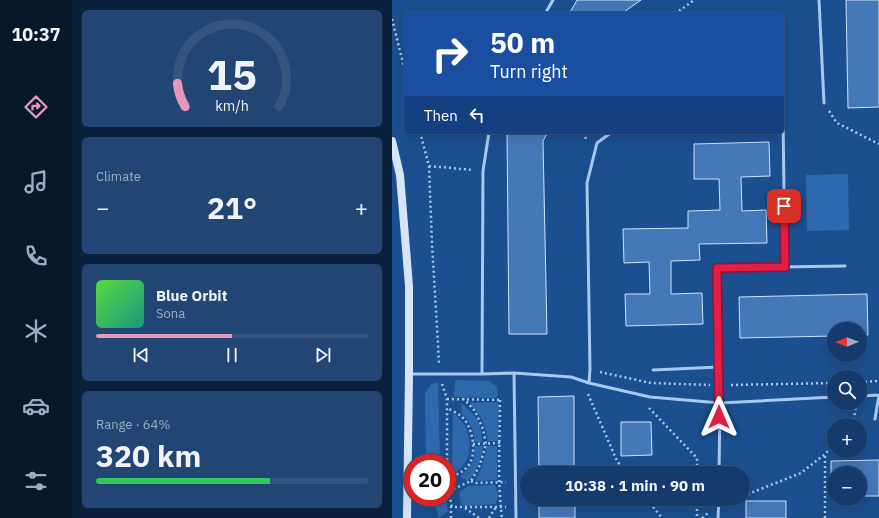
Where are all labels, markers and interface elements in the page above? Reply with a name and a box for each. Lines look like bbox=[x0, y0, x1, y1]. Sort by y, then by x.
text: 10:37 bbox=[11, 23, 61, 46]
text: 50 m bbox=[490, 24, 555, 61]
icon: right bbox=[424, 28, 476, 80]
text: 15 bbox=[207, 46, 257, 100]
text: Turn right bbox=[490, 60, 568, 83]
icon: directions bbox=[22, 93, 50, 121]
text: km/h bbox=[215, 95, 249, 114]
icon: left bbox=[466, 104, 488, 126]
text: Then bbox=[424, 106, 458, 125]
icon: music bbox=[22, 168, 50, 196]
text: Climate bbox=[96, 168, 141, 185]
text: 21° bbox=[207, 188, 257, 227]
pin bbox=[767, 189, 801, 223]
text: − bbox=[96, 193, 109, 222]
text: + bbox=[355, 193, 368, 222]
icon: arrive bbox=[773, 195, 795, 217]
icon: phone bbox=[22, 242, 50, 270]
text: Blue Orbit bbox=[156, 286, 227, 305]
text: Sona bbox=[156, 305, 185, 322]
icon: climate bbox=[22, 317, 50, 345]
north arrow bbox=[827, 322, 867, 362]
map controls bbox=[827, 322, 867, 506]
icon: previous bbox=[130, 344, 152, 366]
icon: pause bbox=[221, 344, 243, 366]
icon: next bbox=[312, 344, 334, 366]
button: search bbox=[827, 370, 867, 410]
icon: car bbox=[22, 392, 50, 420]
position arrow bbox=[698, 396, 740, 438]
text: Range · 64% bbox=[96, 416, 170, 433]
button: + bbox=[827, 418, 867, 458]
text: 320 km bbox=[96, 436, 201, 475]
speed limit sign: 20 bbox=[404, 454, 456, 506]
button: − bbox=[827, 466, 867, 506]
icon: filters bbox=[22, 467, 50, 495]
text: 10:38 · 1 min · 90 m bbox=[565, 476, 705, 495]

